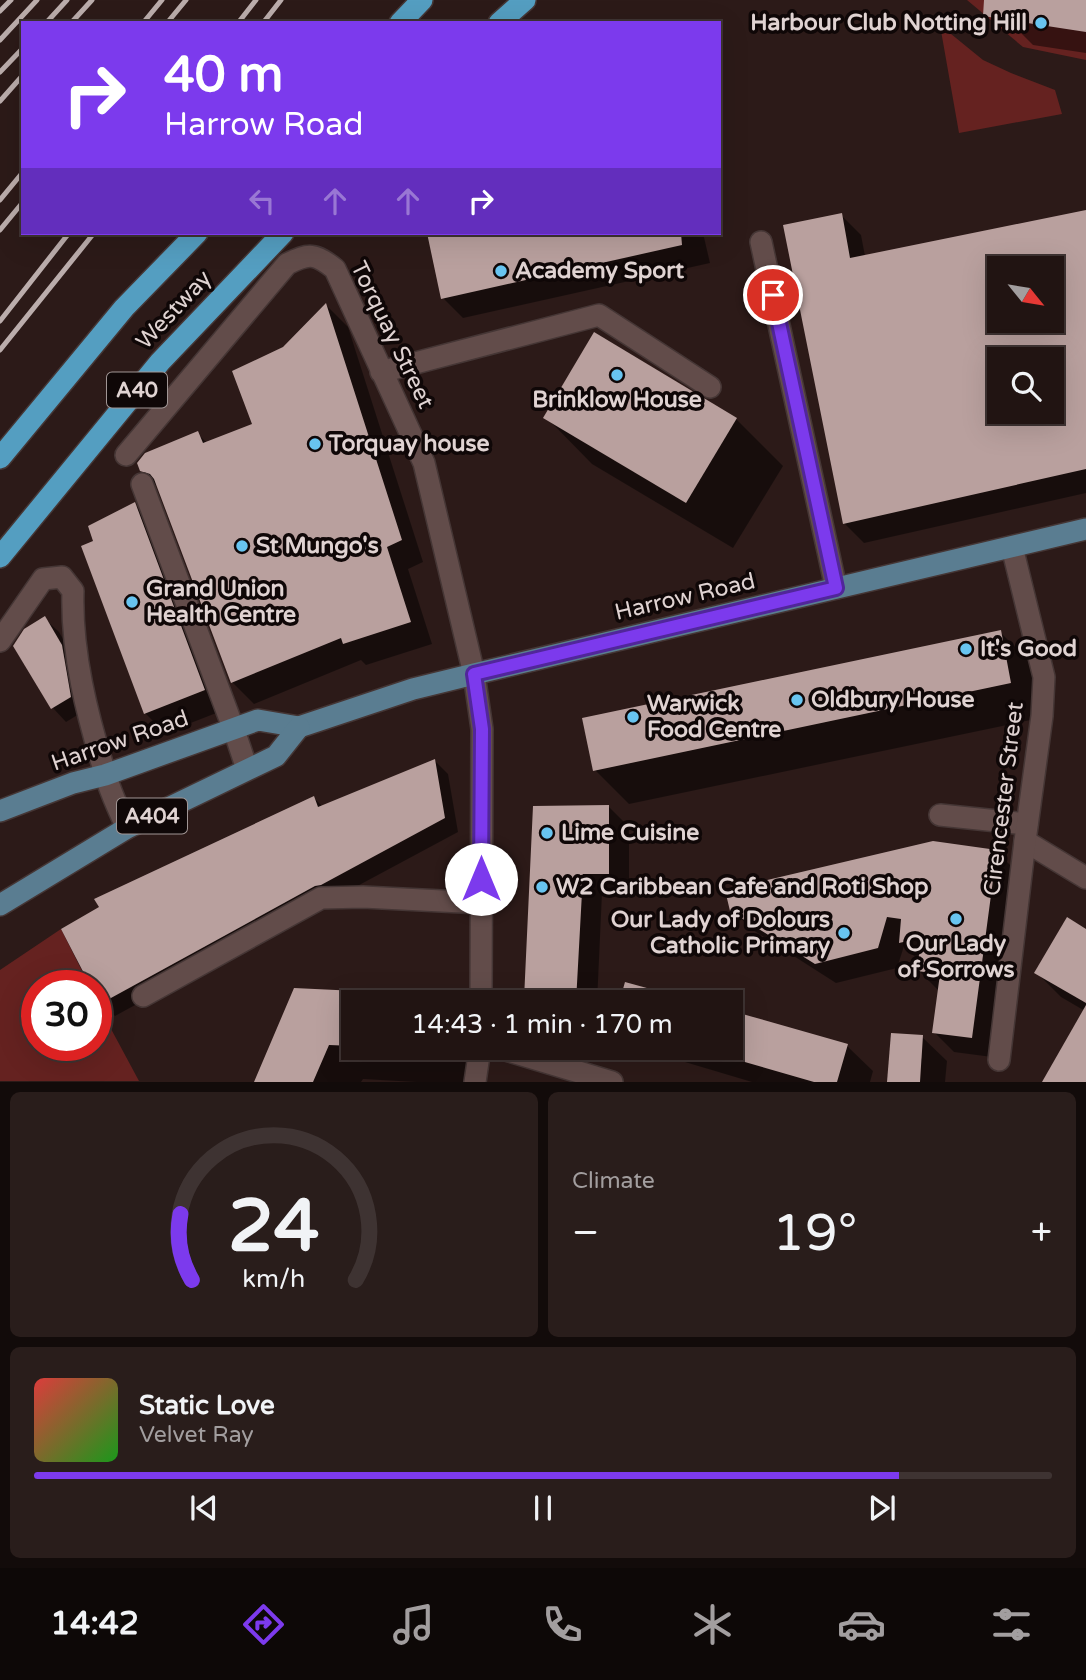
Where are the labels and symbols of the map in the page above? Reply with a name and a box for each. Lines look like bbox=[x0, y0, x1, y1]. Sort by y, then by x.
place label: Harbour Club Notting Hill bbox=[750, 9, 1027, 37]
marker: Harbour Club Notting Hill bbox=[1033, 15, 1049, 31]
north arrow bbox=[987, 256, 1064, 332]
street label: Torquay Street bbox=[344, 257, 440, 413]
place label: Academy Sport bbox=[515, 257, 684, 285]
marker: Academy Sport bbox=[493, 263, 509, 279]
street label: Westway bbox=[130, 265, 218, 355]
pin bbox=[743, 265, 803, 325]
marker: Brinklow House bbox=[609, 367, 625, 383]
road number: A40 bbox=[107, 372, 167, 408]
place label: Brinklow House bbox=[532, 386, 702, 414]
place label: Torquay house bbox=[328, 430, 490, 458]
marker: Torquay house bbox=[307, 436, 323, 452]
place label: St Mungo's bbox=[256, 532, 379, 560]
marker: St Mungo's bbox=[234, 538, 250, 554]
street label: Harrow Road bbox=[612, 567, 758, 627]
place label: Grand Union Health Centre bbox=[146, 575, 296, 629]
marker: Grand Union Health Centre bbox=[124, 594, 140, 610]
place label: It's Good bbox=[980, 635, 1077, 663]
marker: It's Good bbox=[958, 641, 974, 657]
place label: Oldbury House bbox=[811, 686, 974, 714]
place label: Warwick Food Centre bbox=[647, 690, 781, 744]
marker: Oldbury House bbox=[789, 692, 805, 708]
street label: Cirencester Street bbox=[978, 700, 1030, 898]
street label: Harrow Road bbox=[48, 704, 192, 778]
marker: Warwick Food Centre bbox=[625, 709, 641, 725]
road number: A404 bbox=[117, 798, 187, 834]
place label: Lime Cuisine bbox=[561, 819, 699, 847]
marker: Lime Cuisine bbox=[539, 825, 555, 841]
position arrow bbox=[444, 842, 518, 916]
place label: W2 Caribbean Cafe and Roti Shop bbox=[556, 873, 929, 901]
marker: W2 Caribbean Cafe and Roti Shop bbox=[534, 879, 550, 895]
place label: Our Lady of Dolours Catholic Primary bbox=[611, 906, 831, 960]
marker: Our Lady of Sorrows bbox=[948, 911, 964, 927]
marker: Our Lady of Dolours Catholic Primary bbox=[836, 925, 852, 941]
place label: Our Lady of Sorrows bbox=[897, 930, 1015, 984]
speed limit sign: 30 bbox=[21, 970, 112, 1061]

